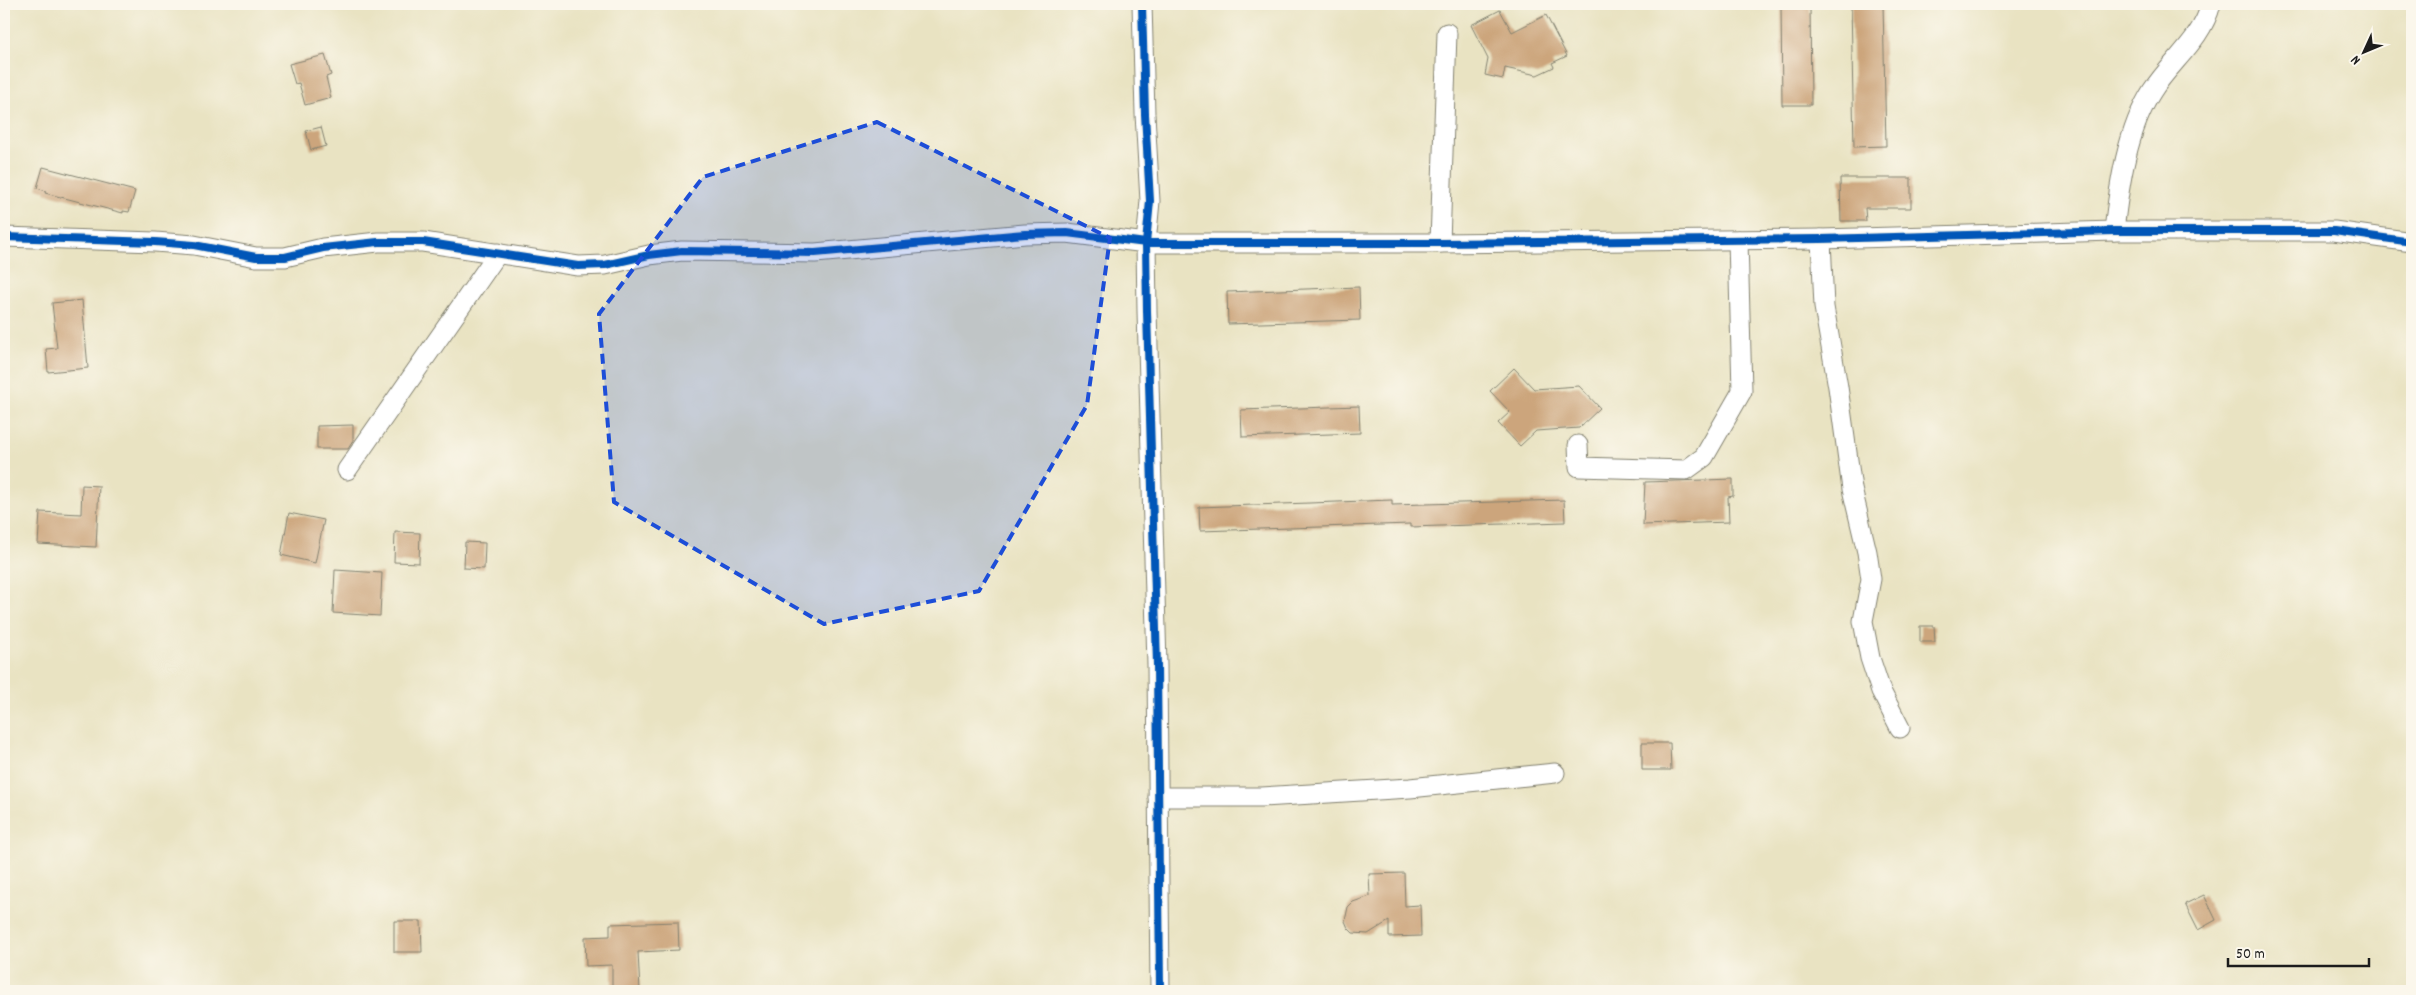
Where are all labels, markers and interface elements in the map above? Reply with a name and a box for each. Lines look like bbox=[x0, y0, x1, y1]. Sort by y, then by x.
north arrow bbox=[2338, 28, 2388, 78]
text: N bbox=[2346, 50, 2366, 69]
scale bar bbox=[2228, 935, 2370, 967]
text: 50 m bbox=[2236, 944, 2265, 966]

